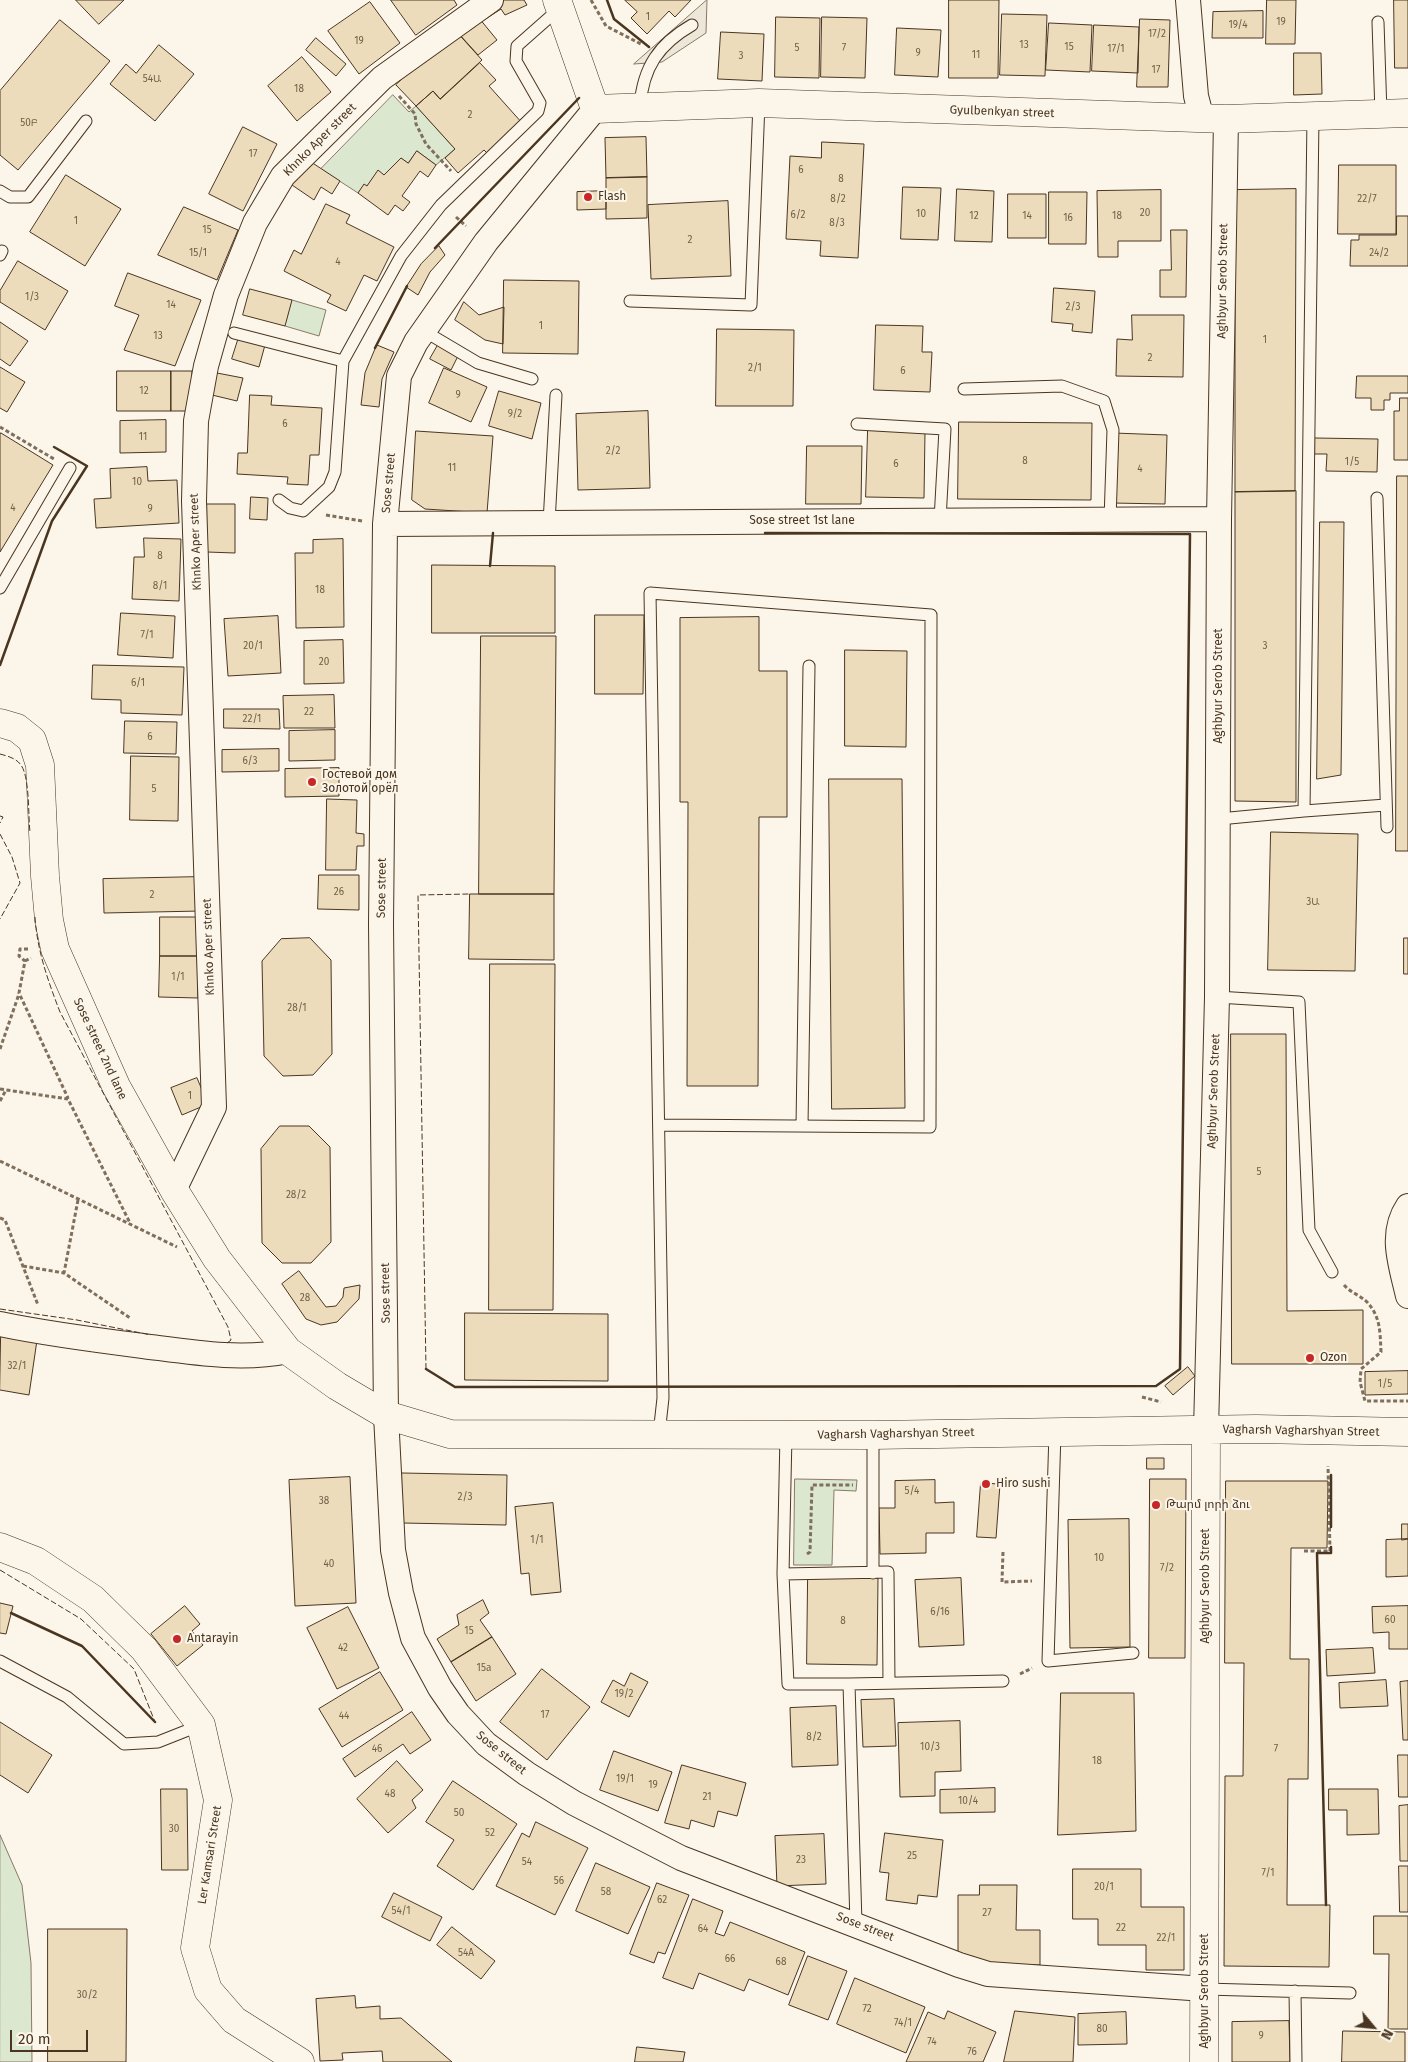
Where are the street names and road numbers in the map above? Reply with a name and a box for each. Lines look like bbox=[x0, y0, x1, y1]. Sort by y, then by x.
street label: Khnko Aper street bbox=[280, 100, 360, 180]
street label: Gyulbenkyan street bbox=[949, 103, 1055, 121]
street label: Aghbyur Serob Street bbox=[1215, 223, 1231, 339]
street label: Sose street bbox=[379, 452, 399, 514]
street label: Khnko Aper street bbox=[187, 493, 205, 591]
street label: Sose street 1st lane bbox=[749, 514, 855, 528]
street label: Aghbyur Serob Street bbox=[1212, 628, 1226, 744]
street label: Sose street bbox=[374, 858, 390, 918]
street label: Khnko Aper street bbox=[200, 898, 218, 996]
street label: Sose street 2nd lane bbox=[70, 996, 130, 1102]
street label: Aghbyur Serob Street bbox=[1205, 1033, 1223, 1149]
street label: Sose street bbox=[378, 1263, 394, 1323]
street label: Vagharsh Vagharshyan Street bbox=[1222, 1422, 1380, 1440]
street label: Vagharsh Vagharshyan Street bbox=[817, 1425, 975, 1443]
street label: Aghbyur Serob Street bbox=[1199, 1528, 1213, 1644]
street label: Sose street bbox=[473, 1728, 529, 1778]
street label: Ler Kamsari Street bbox=[195, 1805, 225, 1905]
street label: Sose street bbox=[834, 1909, 896, 1945]
street label: Aghbyur Serob Street bbox=[1198, 1933, 1212, 2049]

